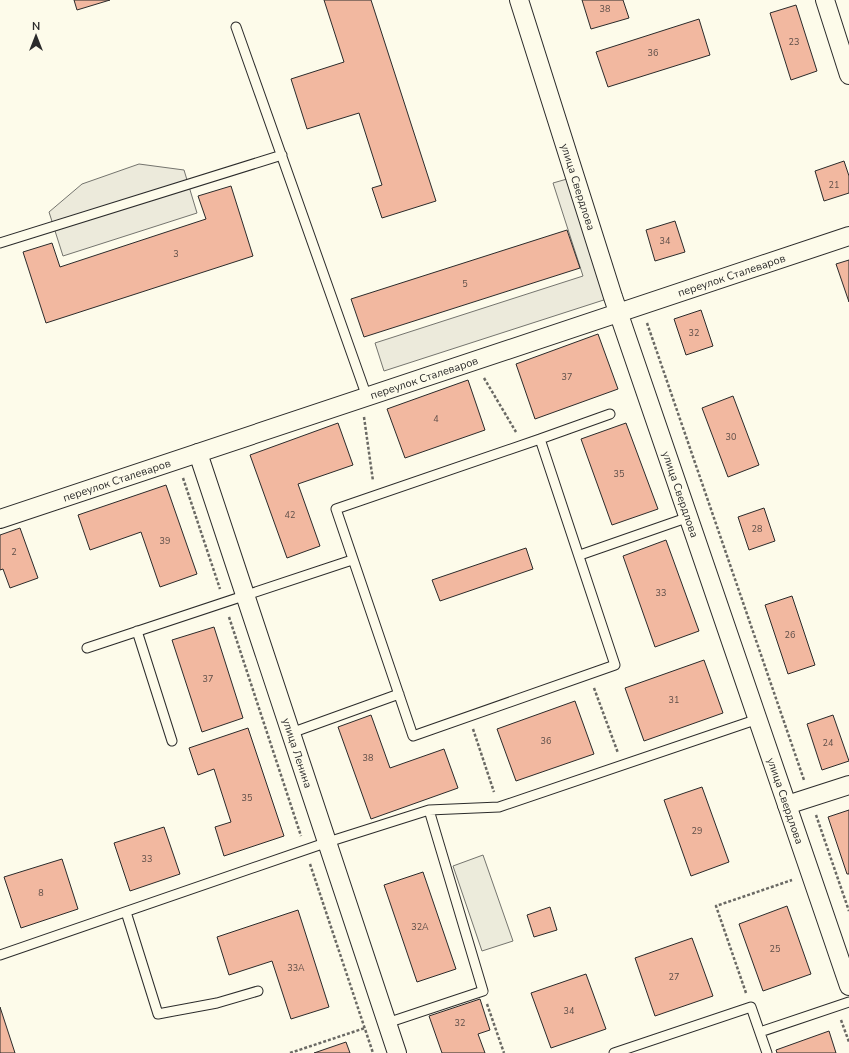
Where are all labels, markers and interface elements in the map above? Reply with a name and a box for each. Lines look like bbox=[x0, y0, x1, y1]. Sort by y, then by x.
house number: 38 bbox=[600, 3, 610, 15]
north arrow bbox=[16, 16, 56, 56]
text: N bbox=[32, 19, 40, 34]
house number: 23 bbox=[789, 36, 799, 48]
house number: 36 bbox=[648, 47, 658, 59]
street label: улица Свердлова bbox=[557, 141, 599, 232]
house number: 21 bbox=[829, 179, 839, 191]
house number: 34 bbox=[660, 235, 671, 247]
house number: 3 bbox=[173, 248, 179, 260]
street label: переулок Сталеваров bbox=[676, 250, 787, 300]
house number: 5 bbox=[462, 278, 468, 290]
house number: 32 bbox=[689, 327, 699, 339]
street label: переулок Сталеваров bbox=[368, 353, 480, 403]
house number: 37 bbox=[562, 371, 572, 383]
house number: 4 bbox=[433, 413, 439, 425]
house number: 30 bbox=[726, 431, 736, 443]
street label: улица Свердлова bbox=[659, 449, 702, 540]
street label: переулок Сталеваров bbox=[61, 455, 173, 505]
house number: 35 bbox=[614, 468, 624, 480]
house number: 42 bbox=[285, 509, 295, 521]
house number: 28 bbox=[752, 523, 762, 535]
house number: 39 bbox=[160, 535, 170, 547]
house number: 2 bbox=[11, 546, 17, 558]
house number: 33 bbox=[656, 587, 666, 599]
house number: 26 bbox=[785, 629, 795, 641]
house number: 37 bbox=[203, 673, 213, 685]
house number: 31 bbox=[669, 694, 679, 706]
street label: улица Ленина bbox=[279, 716, 316, 790]
house number: 36 bbox=[541, 735, 551, 747]
house number: 24 bbox=[823, 737, 834, 749]
house number: 38 bbox=[363, 752, 373, 764]
street label: улица Свердлова bbox=[764, 755, 807, 846]
house number: 35 bbox=[242, 792, 252, 804]
house number: 29 bbox=[692, 825, 702, 837]
house number: 33 bbox=[142, 853, 152, 865]
house number: 8 bbox=[38, 887, 44, 899]
house number: 32А bbox=[411, 921, 429, 933]
house number: 25 bbox=[770, 943, 780, 955]
house number: 33А bbox=[287, 962, 305, 974]
house number: 27 bbox=[669, 971, 679, 983]
house number: 34 bbox=[564, 1005, 575, 1017]
house number: 32 bbox=[455, 1017, 465, 1029]

